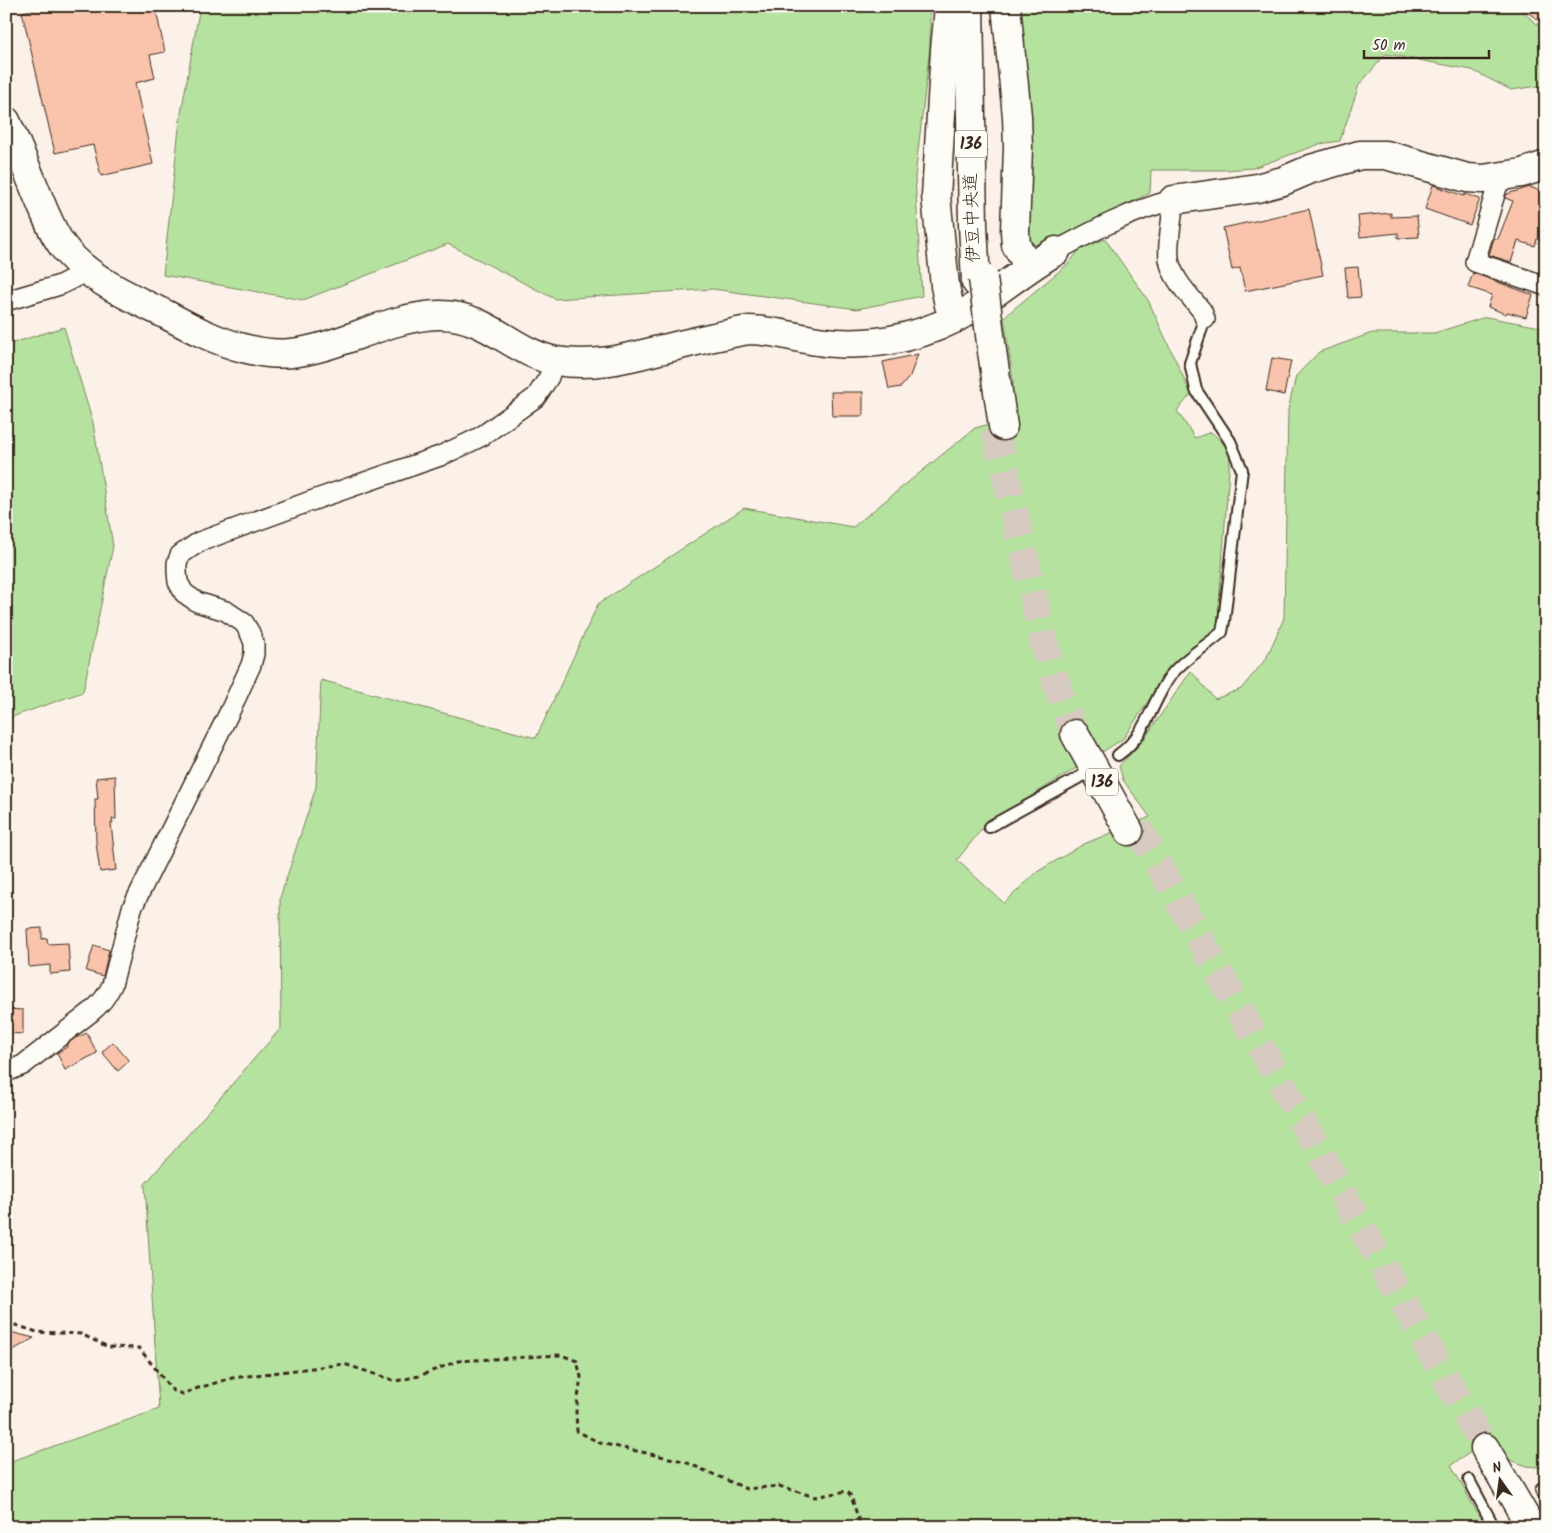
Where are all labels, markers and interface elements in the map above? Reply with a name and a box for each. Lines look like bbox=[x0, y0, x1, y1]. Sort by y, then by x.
scale bar bbox=[1364, 28, 1490, 60]
text: 50 m bbox=[1372, 34, 1406, 58]
road number: 136 bbox=[955, 130, 987, 158]
street label: 伊豆中央道 bbox=[957, 173, 989, 263]
road number: 136 bbox=[1086, 769, 1118, 796]
north arrow bbox=[1474, 1456, 1524, 1506]
text: N bbox=[1490, 1457, 1504, 1480]

